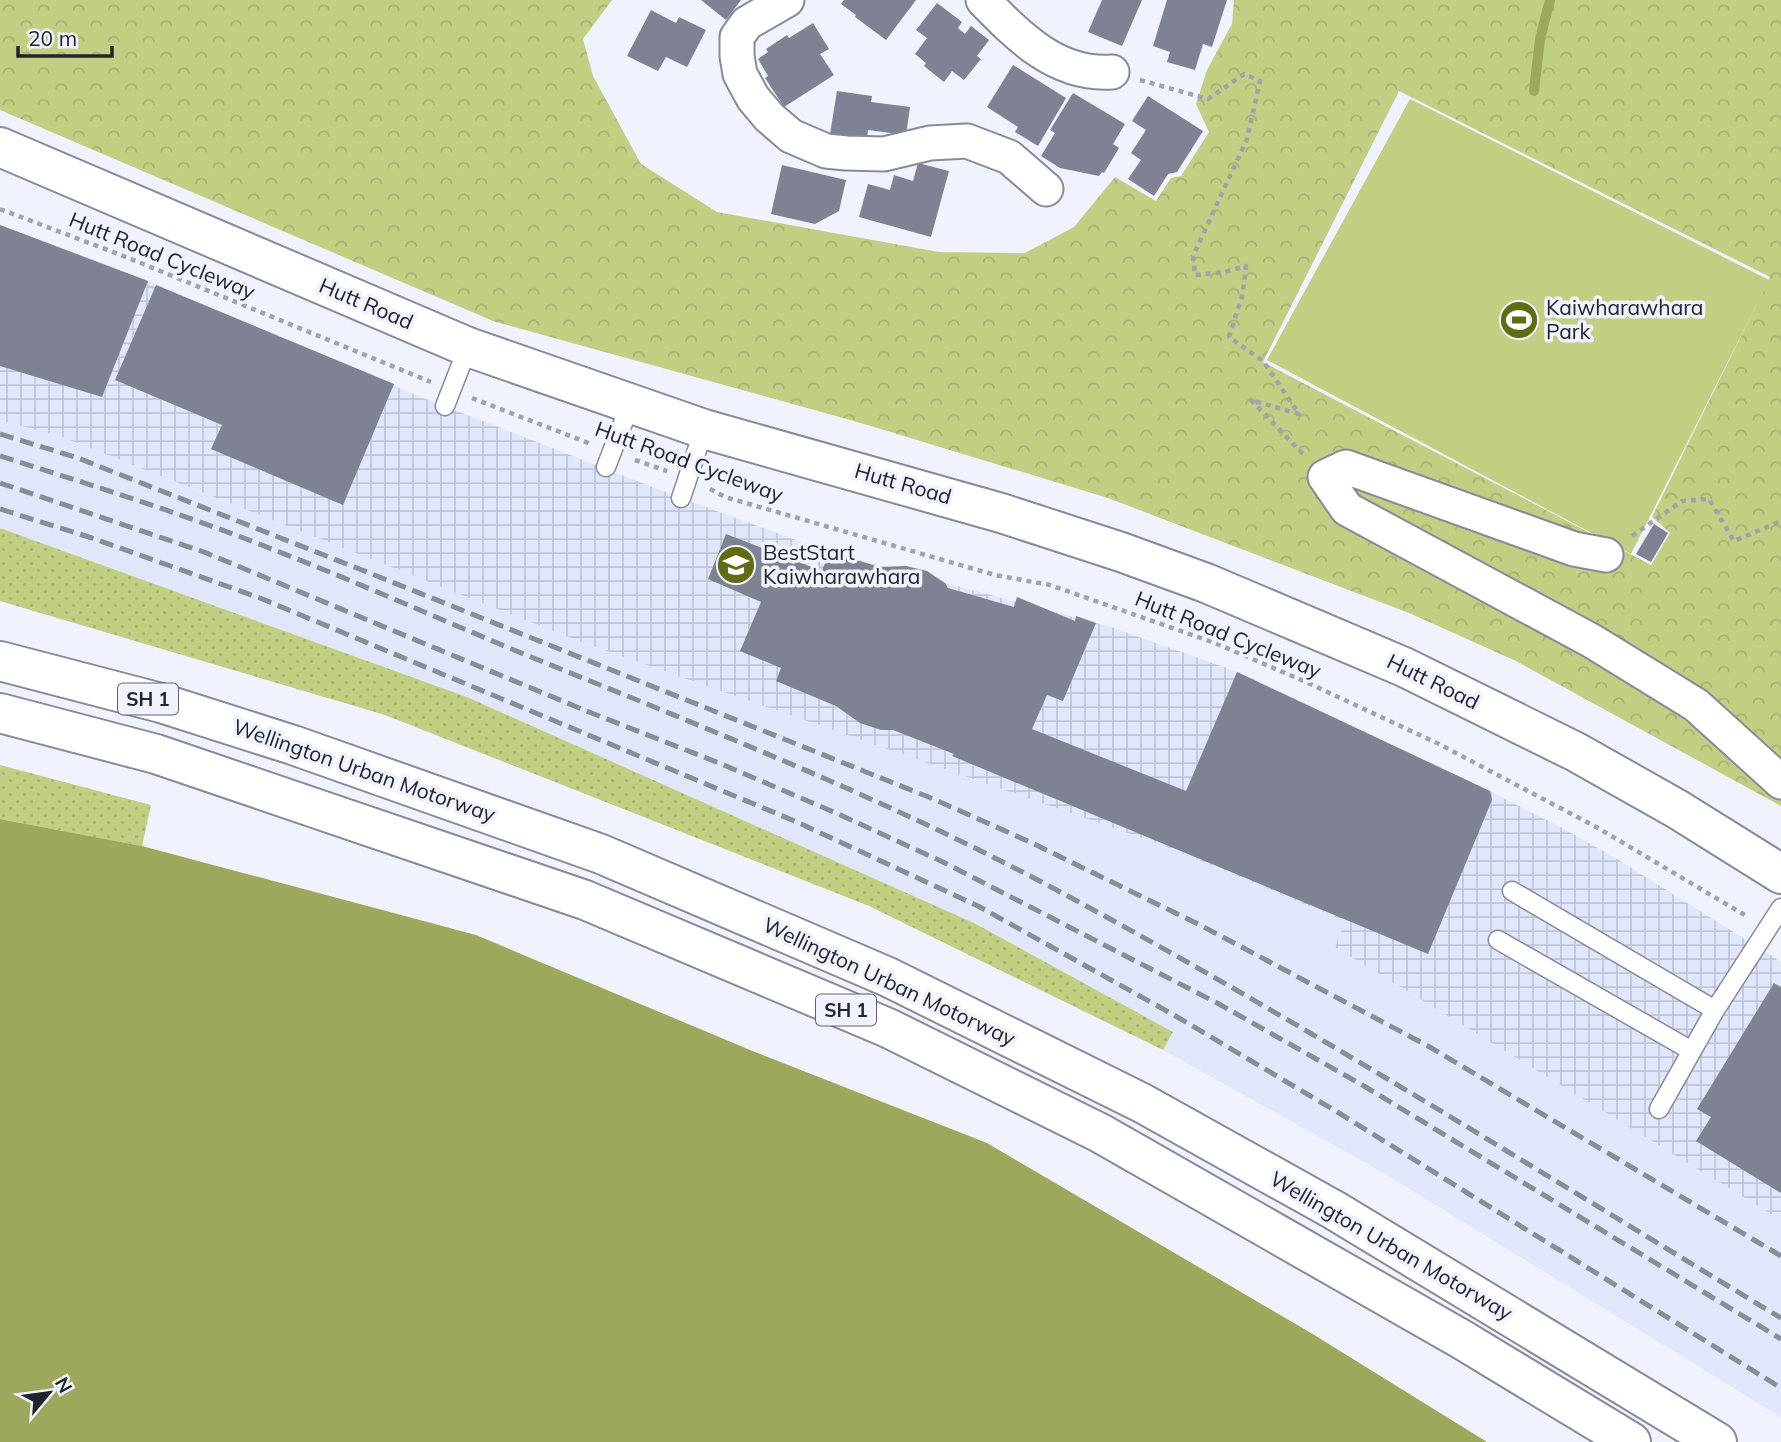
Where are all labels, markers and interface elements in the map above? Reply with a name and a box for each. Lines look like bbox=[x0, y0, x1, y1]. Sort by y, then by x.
scale bar bbox=[18, 14, 112, 58]
text: 20 m bbox=[28, 25, 77, 51]
street label: Hutt Road Cycleway bbox=[66, 206, 259, 304]
street label: Hutt Road bbox=[315, 272, 417, 335]
place label: Kaiwharawhara Park bbox=[1546, 294, 1703, 344]
sports icon: Kaiwharawhara Park bbox=[1498, 299, 1540, 341]
street label: Hutt Road Cycleway bbox=[592, 415, 787, 507]
street label: Hutt Road bbox=[852, 457, 955, 509]
place label: BestStart Kaiwharawhara bbox=[763, 539, 920, 589]
school or university icon: BestStart Kaiwharawhara bbox=[715, 544, 757, 586]
street label: Hutt Road Cycleway bbox=[1132, 585, 1325, 683]
street label: Hutt Road bbox=[1383, 648, 1484, 715]
road number: SH 1 bbox=[118, 684, 178, 714]
street label: Wellington Urban Motorway bbox=[230, 713, 499, 827]
street label: Wellington Urban Motorway bbox=[759, 911, 1020, 1051]
road number: SH 1 bbox=[816, 994, 876, 1026]
street label: Wellington Urban Motorway bbox=[1266, 1165, 1517, 1325]
north arrow bbox=[14, 1358, 84, 1428]
text: N bbox=[50, 1373, 78, 1397]

